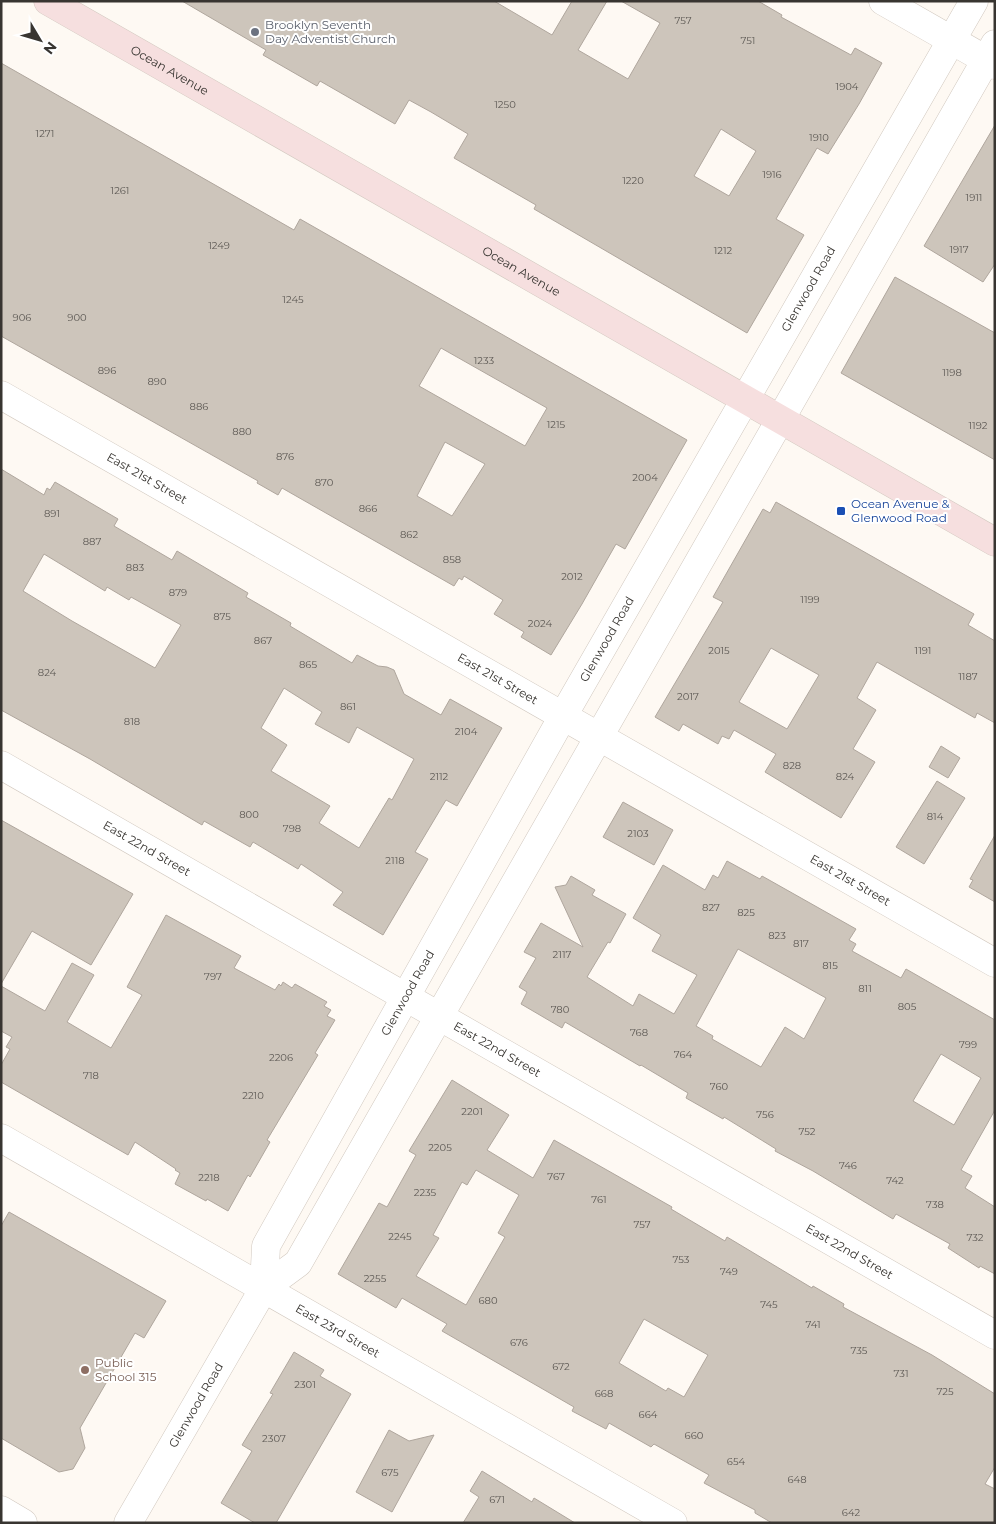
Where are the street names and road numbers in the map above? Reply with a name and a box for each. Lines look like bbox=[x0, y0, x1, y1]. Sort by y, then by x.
street label: Ocean Avenue bbox=[128, 42, 212, 98]
street label: Ocean Avenue bbox=[480, 243, 563, 299]
street label: Glenwood Road bbox=[778, 244, 838, 334]
street label: East 21st Street bbox=[104, 449, 190, 507]
street label: Glenwood Road bbox=[576, 594, 637, 684]
street label: East 21st Street bbox=[455, 649, 541, 707]
street label: East 22nd Street bbox=[101, 817, 193, 879]
street label: East 21st Street bbox=[807, 851, 893, 909]
street label: Glenwood Road bbox=[377, 947, 437, 1038]
street label: East 22nd Street bbox=[451, 1018, 544, 1080]
street label: East 22nd Street bbox=[803, 1220, 896, 1282]
street label: East 23rd Street bbox=[293, 1300, 383, 1361]
street label: Glenwood Road bbox=[165, 1360, 226, 1450]

